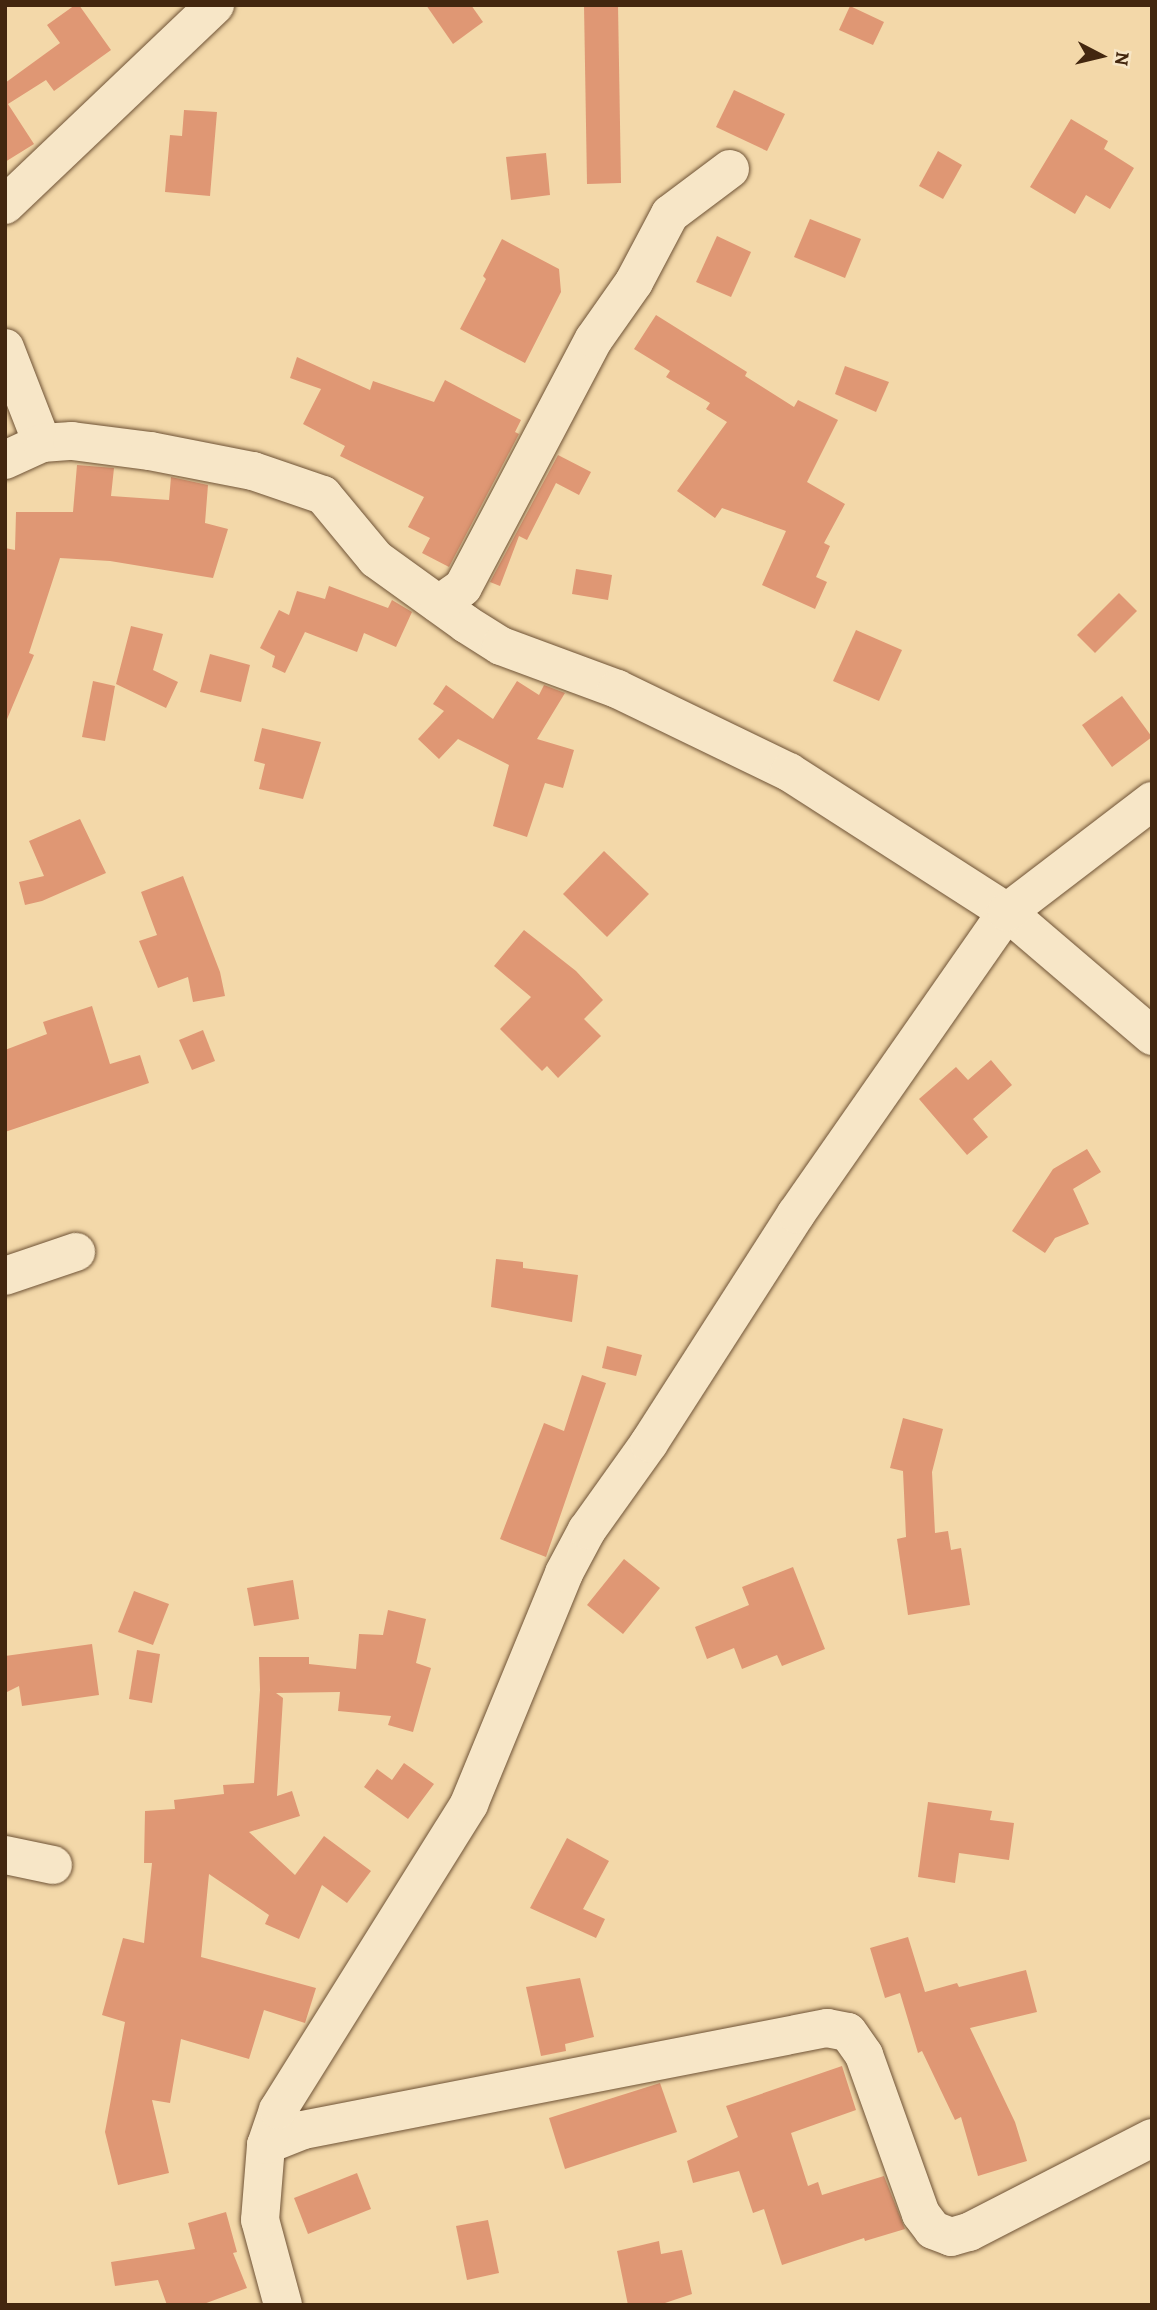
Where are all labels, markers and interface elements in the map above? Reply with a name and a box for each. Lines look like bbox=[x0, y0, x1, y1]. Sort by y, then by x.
north arrow bbox=[1066, 21, 1136, 91]
text: N bbox=[1108, 50, 1136, 67]

